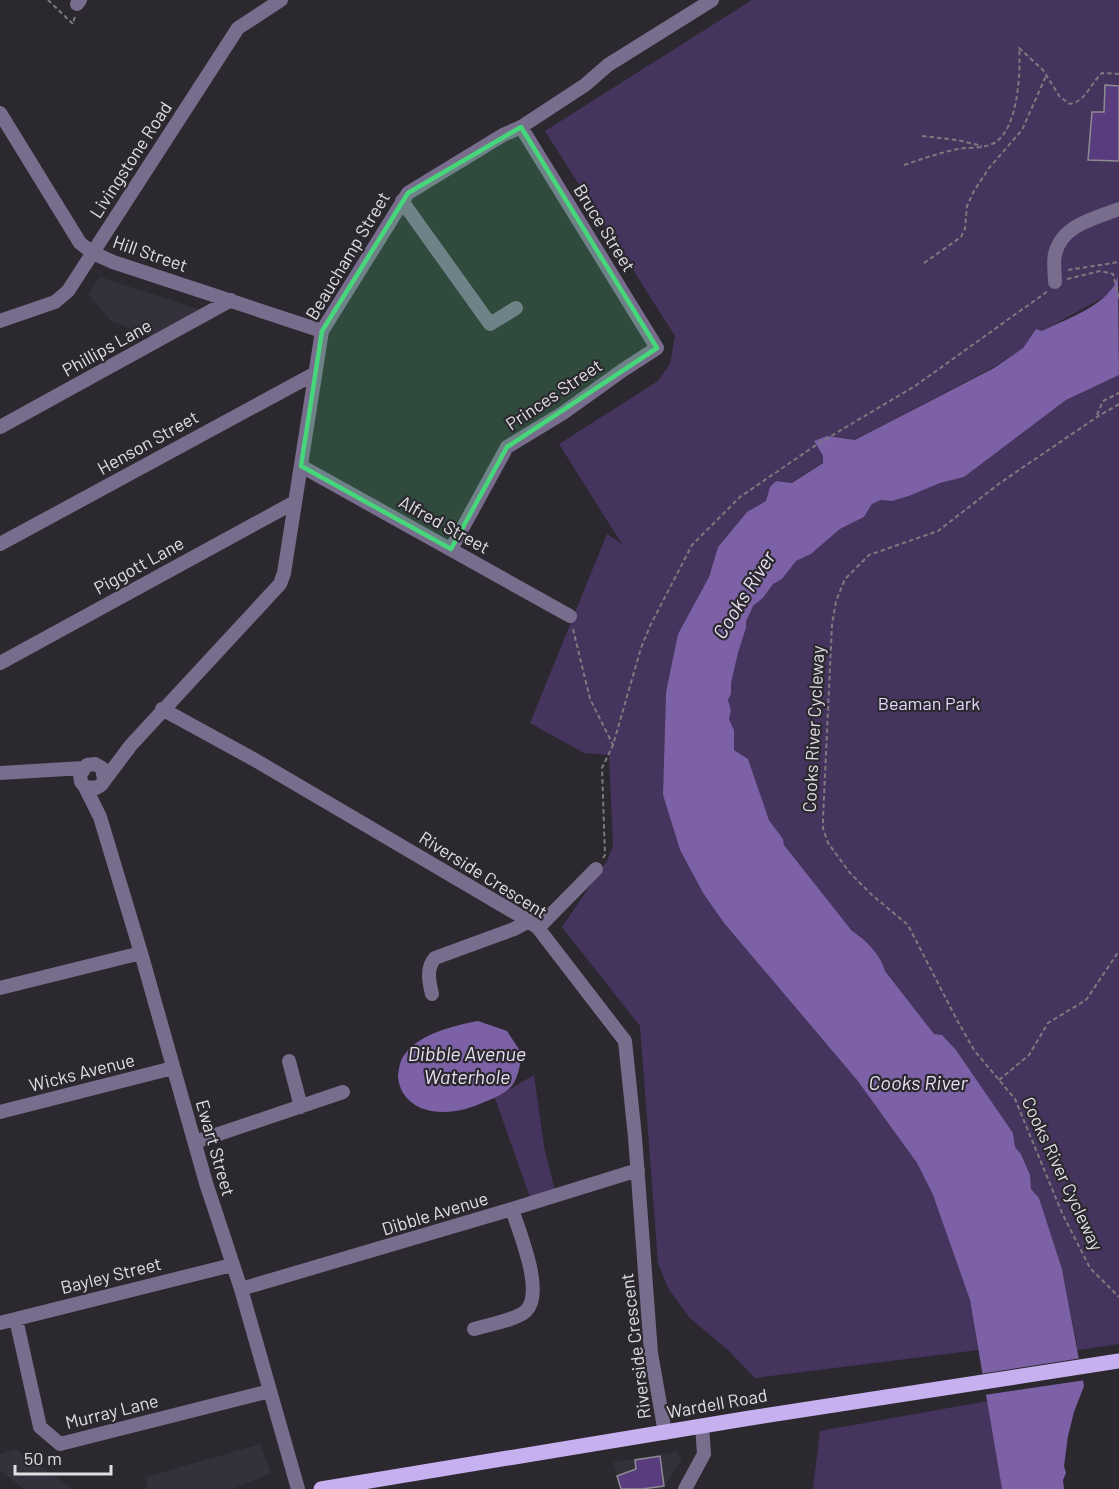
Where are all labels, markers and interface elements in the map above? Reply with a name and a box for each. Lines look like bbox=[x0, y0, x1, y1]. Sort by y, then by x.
street label: Livingstone Road bbox=[84, 97, 176, 222]
street label: Bruce Street bbox=[569, 180, 640, 275]
street label: Beauchamp Street bbox=[300, 187, 394, 323]
street label: Hill Street bbox=[110, 230, 190, 276]
street label: Phillips Lane bbox=[58, 314, 155, 381]
street label: Princes Street bbox=[501, 354, 606, 434]
street label: Henson Street bbox=[93, 405, 202, 479]
street label: Alfred Street bbox=[395, 490, 494, 558]
street label: Piggott Lane bbox=[90, 531, 187, 599]
water label: Cooks River bbox=[707, 545, 780, 643]
street label: Cooks River Cycleway bbox=[798, 645, 828, 813]
park label: Beaman Park bbox=[878, 692, 980, 714]
street label: Riverside Crescent bbox=[415, 826, 552, 922]
water label: Dibble Avenue Waterhole bbox=[408, 1041, 526, 1088]
street label: Wicks Avenue bbox=[27, 1048, 137, 1096]
water label: Cooks River bbox=[869, 1070, 968, 1094]
street label: Cooks River Cycleway bbox=[1018, 1093, 1108, 1254]
street label: Ewart Street bbox=[192, 1097, 240, 1198]
street label: Dibble Avenue bbox=[379, 1186, 490, 1240]
street label: Bayley Street bbox=[58, 1252, 163, 1298]
street label: Riverside Crescent bbox=[615, 1272, 655, 1420]
street label: Wardell Road bbox=[665, 1383, 769, 1423]
street label: Murray Lane bbox=[63, 1389, 161, 1433]
scale bar bbox=[15, 1438, 111, 1476]
text: 50 m bbox=[24, 1447, 62, 1469]

